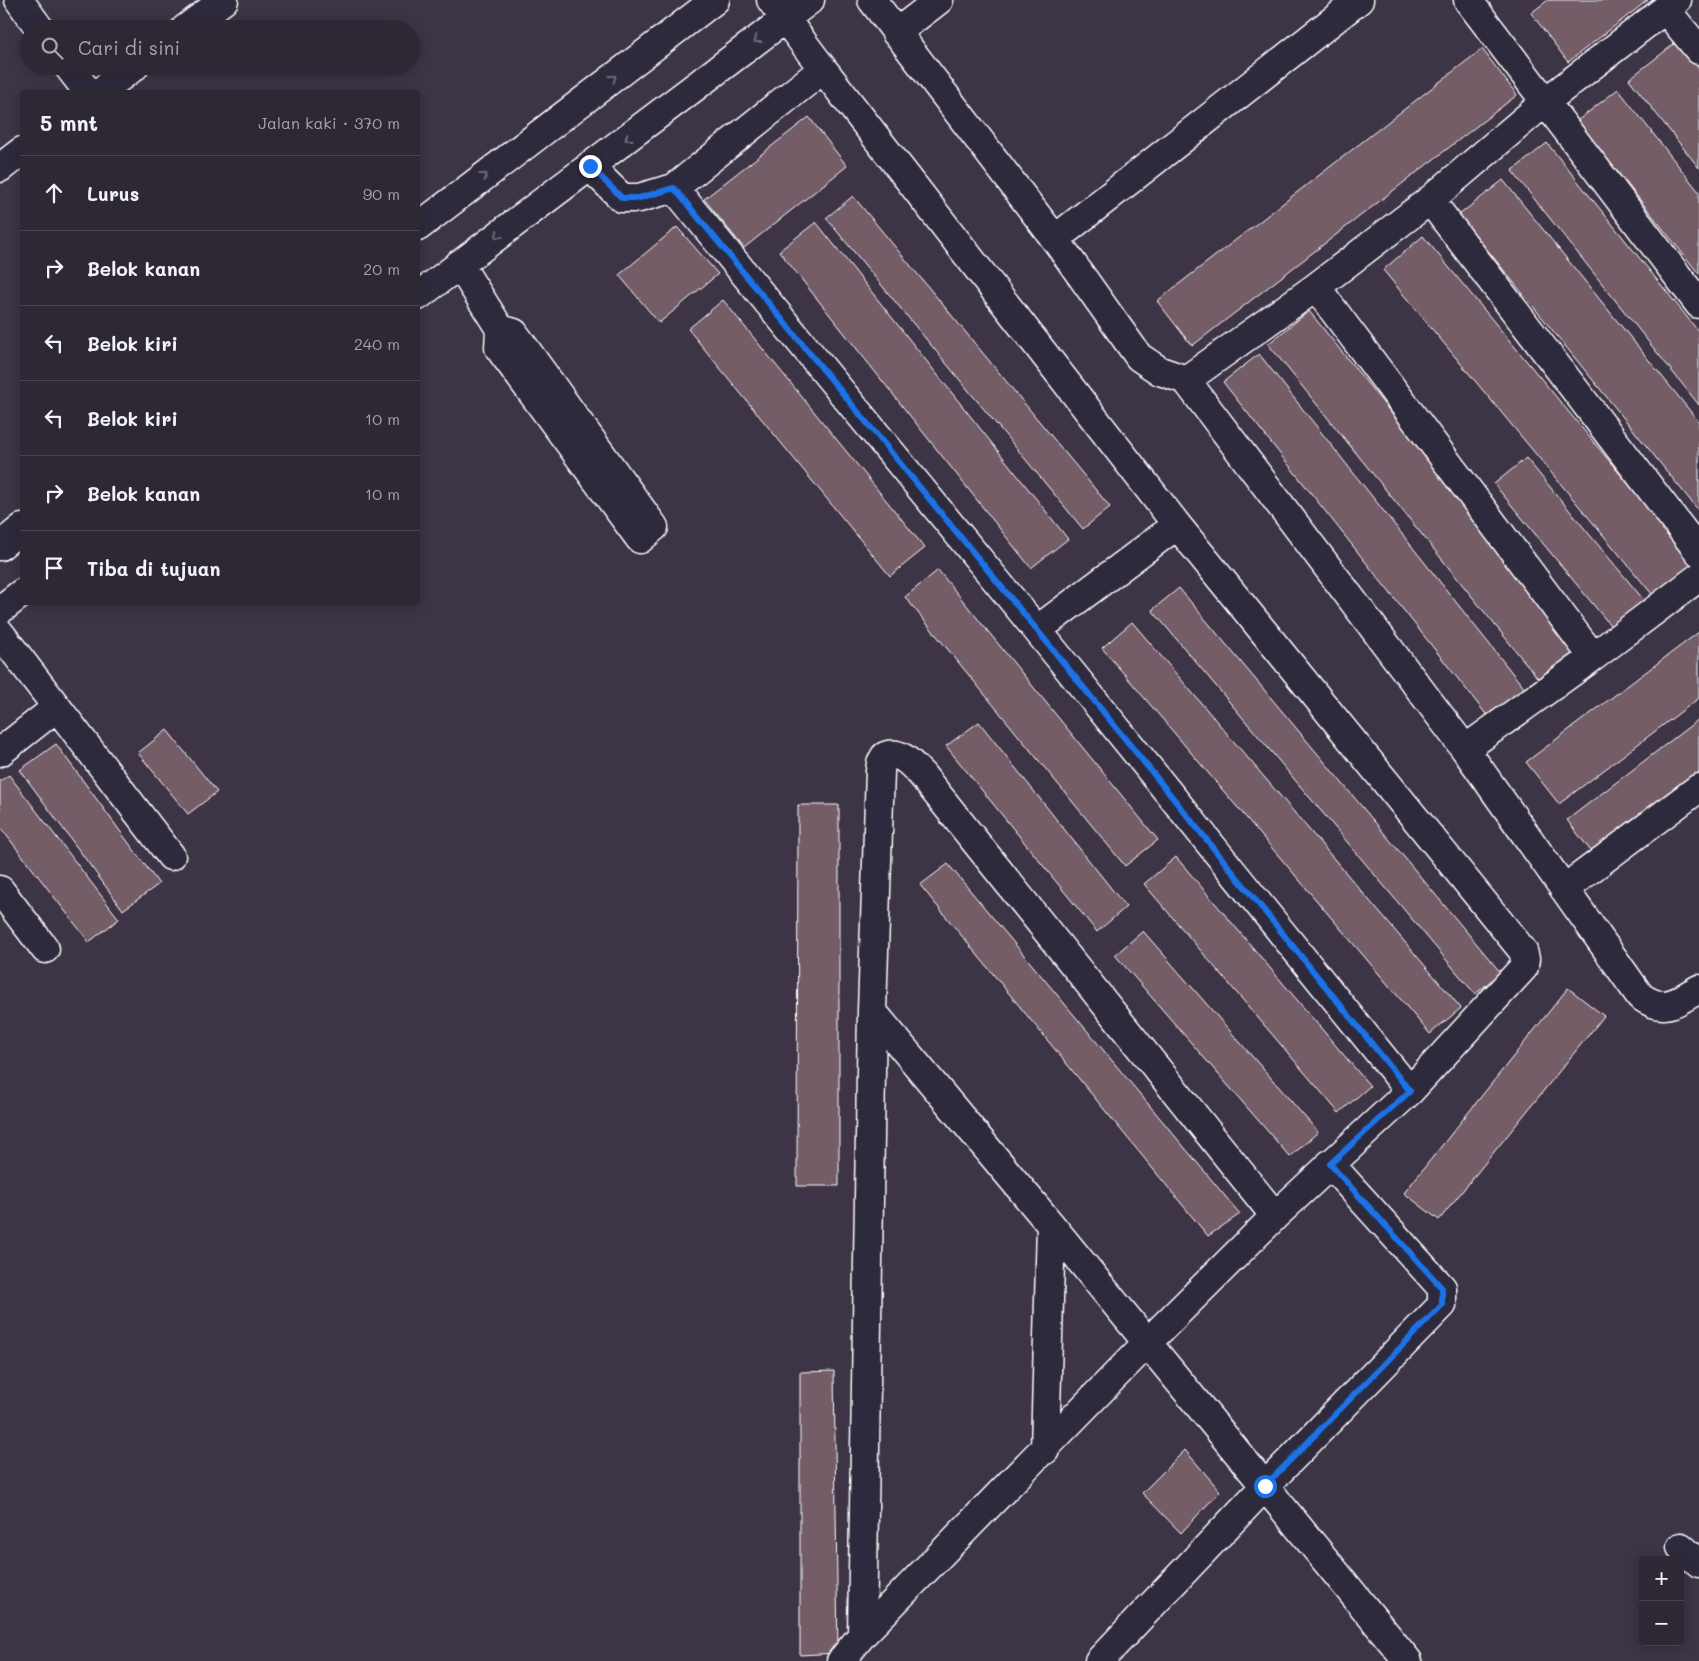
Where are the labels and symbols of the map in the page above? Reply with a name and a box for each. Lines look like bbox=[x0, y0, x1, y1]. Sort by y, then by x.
one-way arrow bbox=[753, 34, 763, 43]
one-way arrow bbox=[607, 75, 616, 83]
one-way arrow bbox=[625, 132, 634, 140]
route end bbox=[579, 155, 602, 178]
one-way arrow bbox=[478, 174, 487, 182]
one-way arrow bbox=[495, 230, 504, 238]
route start bbox=[1254, 1475, 1277, 1498]

